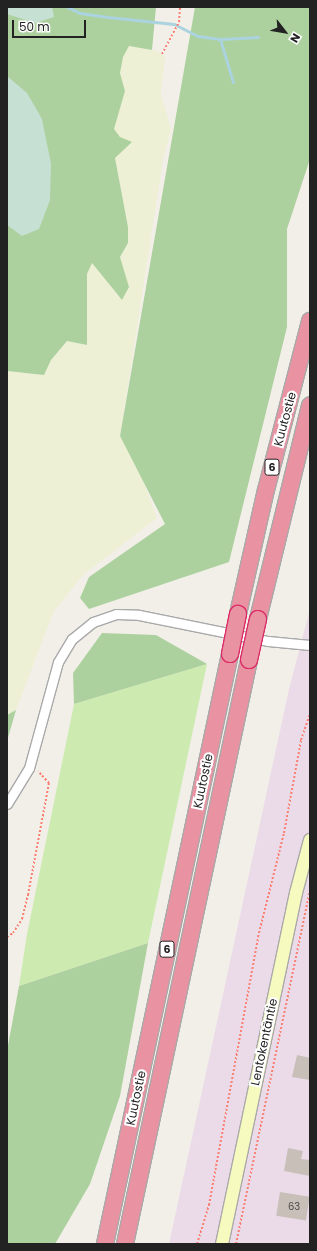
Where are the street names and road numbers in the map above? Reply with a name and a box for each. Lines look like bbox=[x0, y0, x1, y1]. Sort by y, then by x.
street label: Kuutostie bbox=[271, 390, 299, 448]
road number: 6 bbox=[264, 458, 280, 476]
street label: Kuutostie bbox=[190, 752, 216, 810]
road number: 6 bbox=[159, 940, 175, 958]
street label: Lentokentäntie bbox=[248, 997, 280, 1087]
street label: Kuutostie bbox=[123, 1069, 149, 1127]

